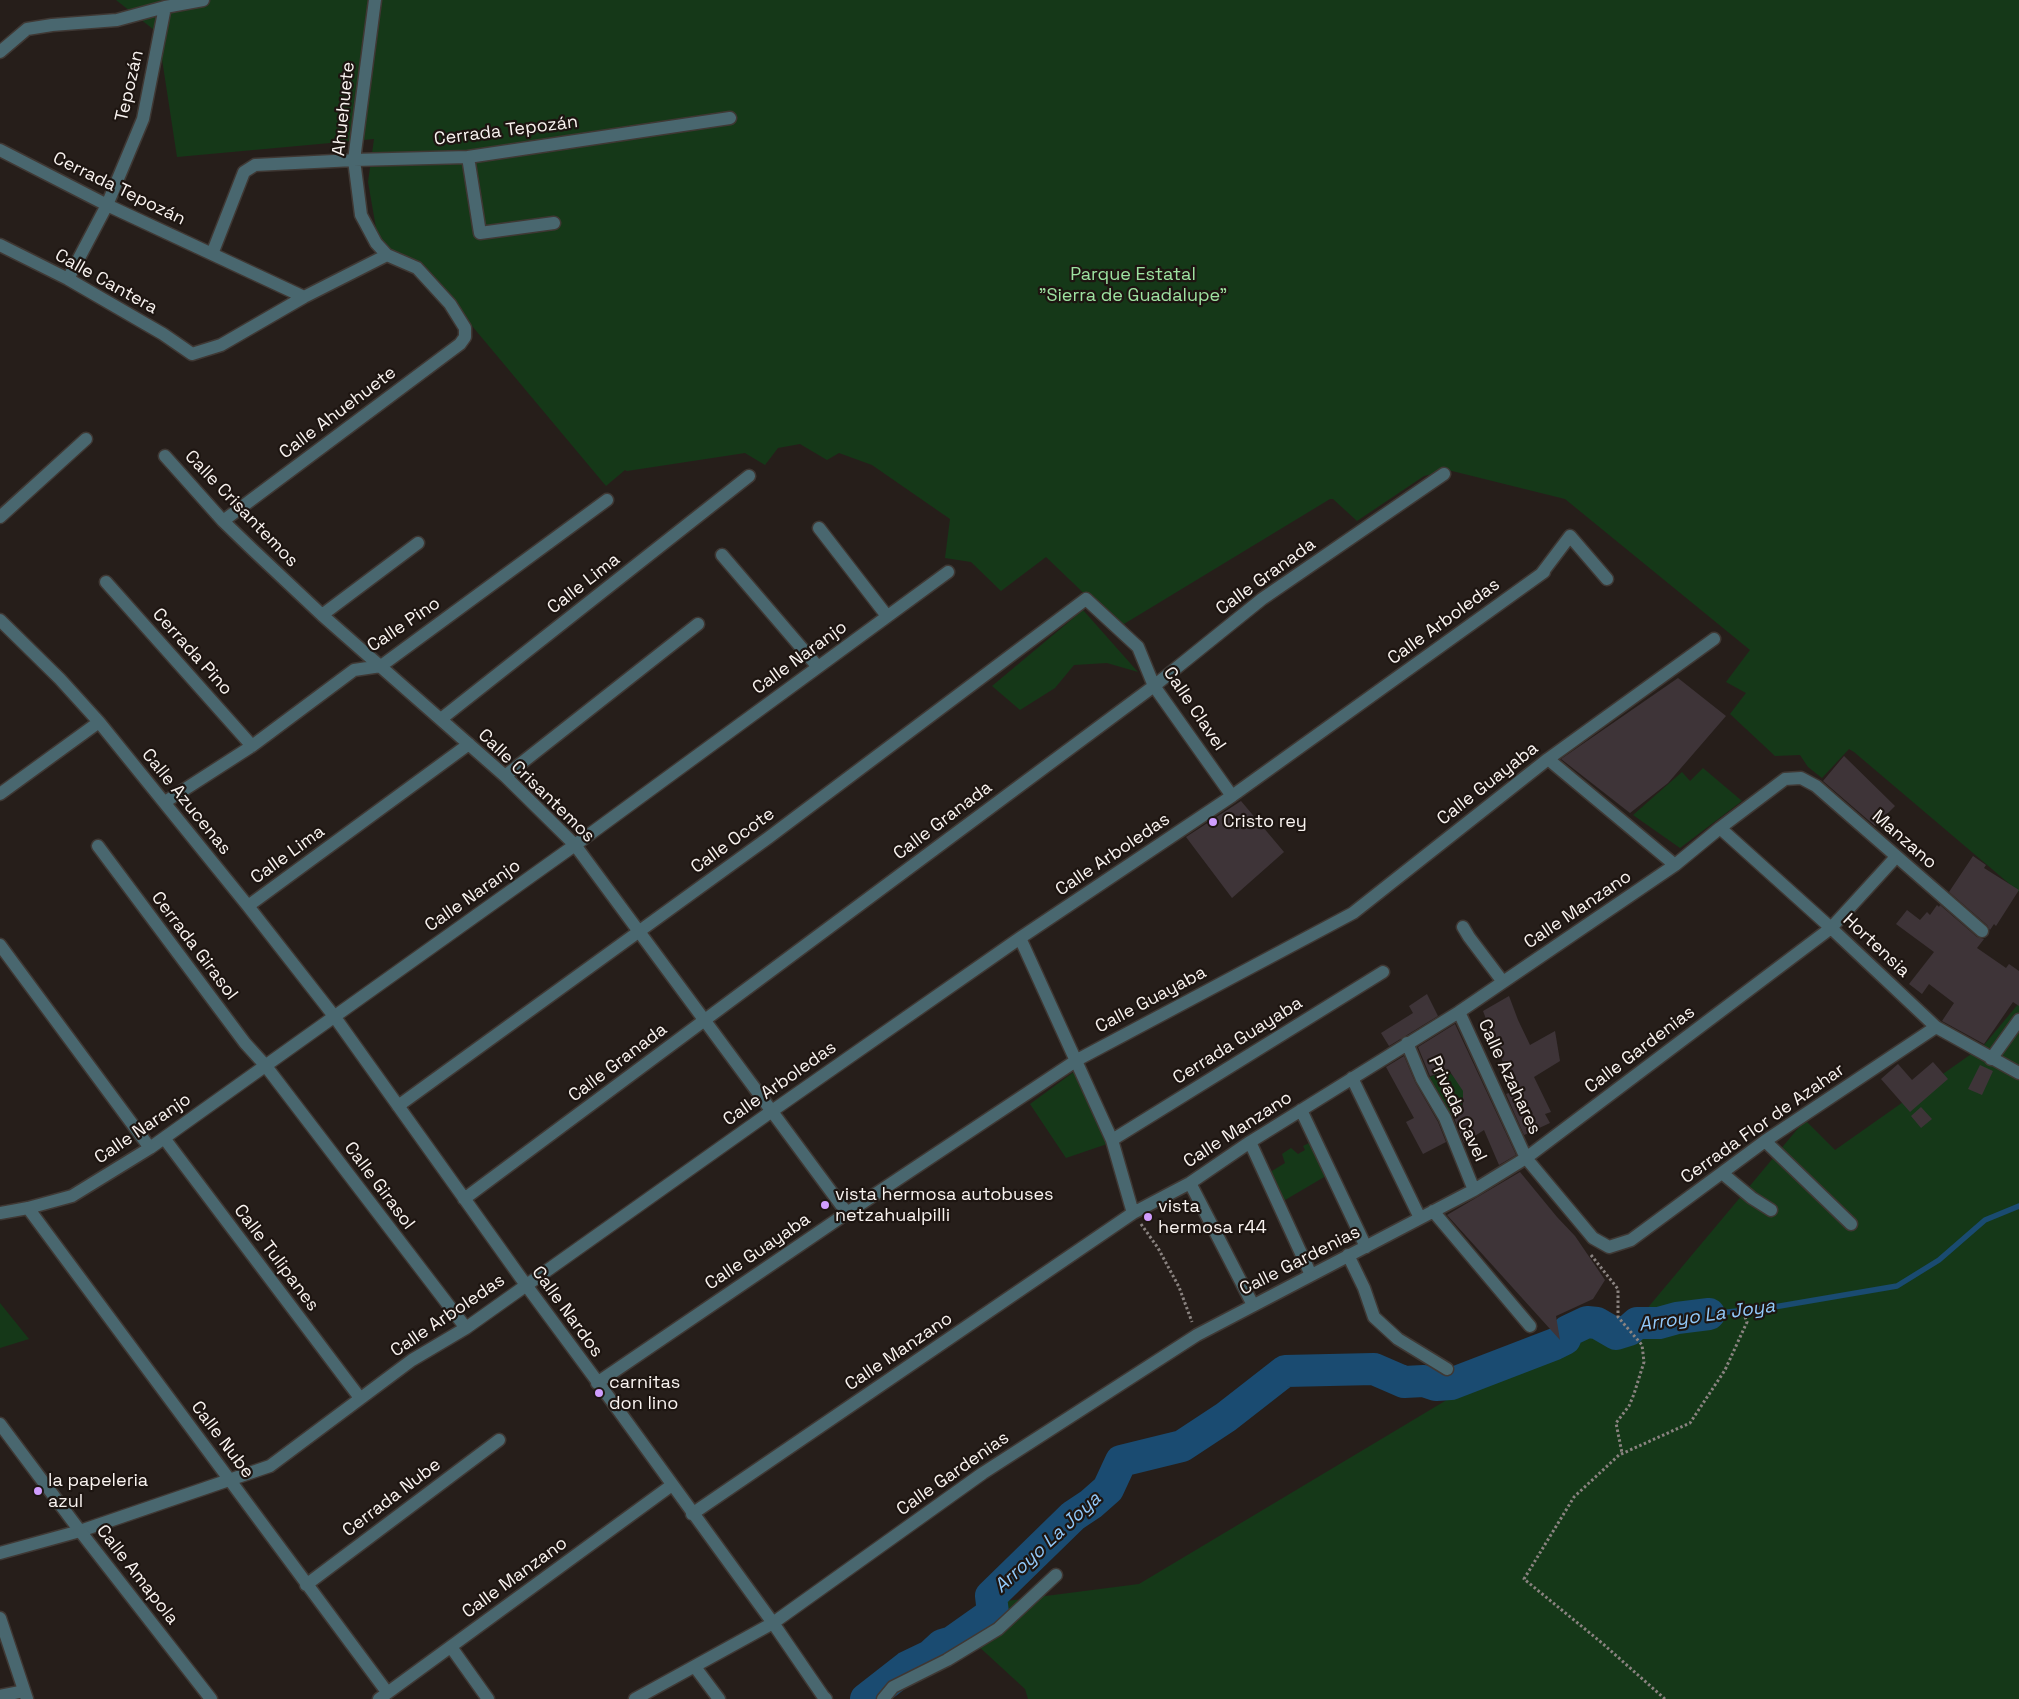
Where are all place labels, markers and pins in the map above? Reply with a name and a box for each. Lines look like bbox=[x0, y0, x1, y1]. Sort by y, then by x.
place label: Cristo rey bbox=[1223, 811, 1307, 833]
marker: Cristo rey bbox=[1207, 816, 1219, 828]
place label: vista hermosa autobuses netzahualpilli bbox=[835, 1184, 1054, 1226]
place label: vista hermosa r44 bbox=[1158, 1196, 1267, 1238]
marker: vista hermosa autobuses netzahualpilli bbox=[819, 1199, 831, 1211]
marker: vista hermosa r44 bbox=[1142, 1211, 1154, 1223]
place label: carnitas don lino bbox=[609, 1372, 680, 1415]
marker: carnitas don lino bbox=[593, 1387, 605, 1399]
place label: la papeleria azul bbox=[48, 1470, 148, 1512]
marker: la papeleria azul bbox=[32, 1485, 44, 1497]

